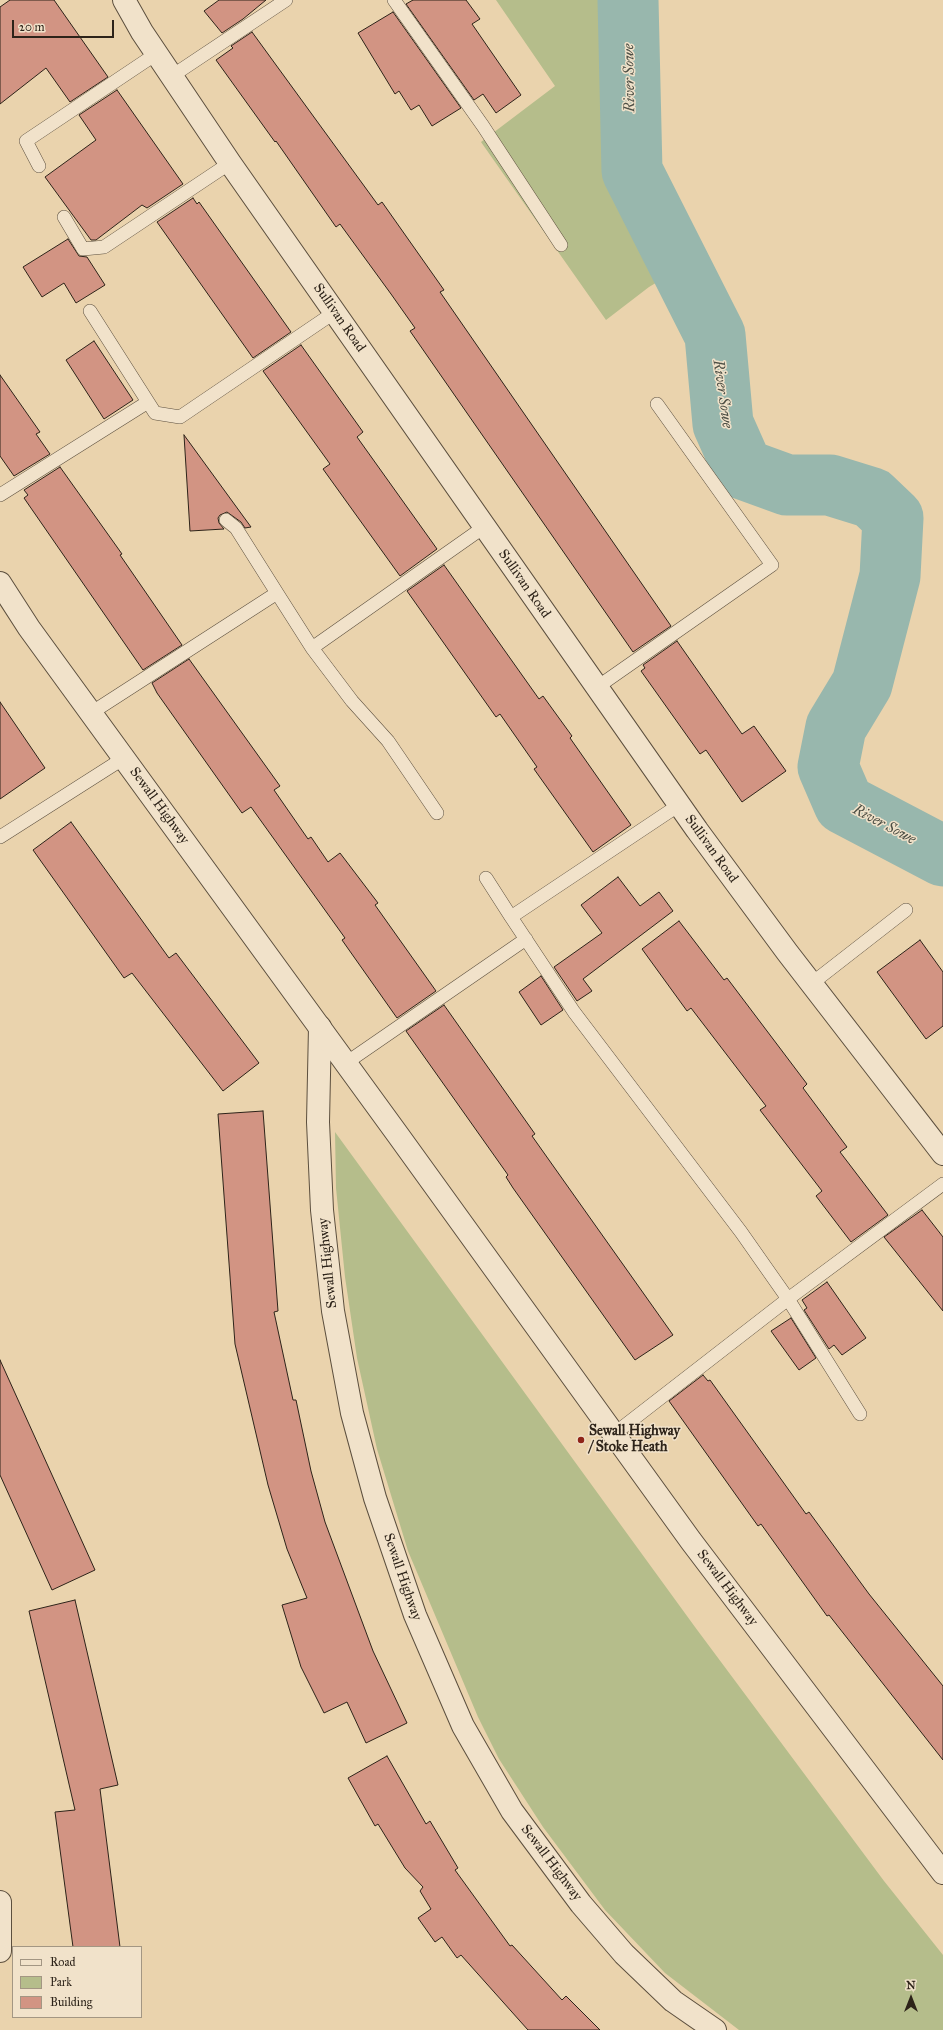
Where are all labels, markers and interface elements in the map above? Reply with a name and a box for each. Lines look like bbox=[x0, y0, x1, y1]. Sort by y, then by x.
scale bar bbox=[14, 12, 116, 38]
text: 20 m bbox=[19, 20, 45, 34]
water label: River Sowe bbox=[620, 44, 640, 112]
street label: Sullivan Road bbox=[309, 280, 369, 356]
water label: River Sowe bbox=[708, 359, 736, 429]
street label: Sullivan Road bbox=[494, 546, 554, 622]
street label: Sewall Highway bbox=[125, 764, 193, 848]
water label: River Sowe bbox=[850, 801, 918, 849]
street label: Sullivan Road bbox=[681, 812, 741, 886]
street label: Sewall Highway bbox=[315, 1217, 341, 1309]
place label: Sewall Highway / Stoke Heath bbox=[589, 1424, 680, 1456]
marker: Sewall Highway / Stoke Heath bbox=[576, 1435, 586, 1445]
street label: Sewall Highway bbox=[379, 1531, 425, 1623]
street label: Sewall Highway bbox=[693, 1547, 761, 1629]
street label: Sewall Highway bbox=[517, 1822, 585, 1904]
legend bbox=[12, 1946, 142, 2018]
text: Road bbox=[50, 1955, 76, 1969]
text: Park bbox=[50, 1975, 72, 1989]
north arrow bbox=[891, 1978, 931, 2018]
text: N bbox=[906, 1979, 916, 1992]
text: Building bbox=[50, 1995, 92, 2009]

